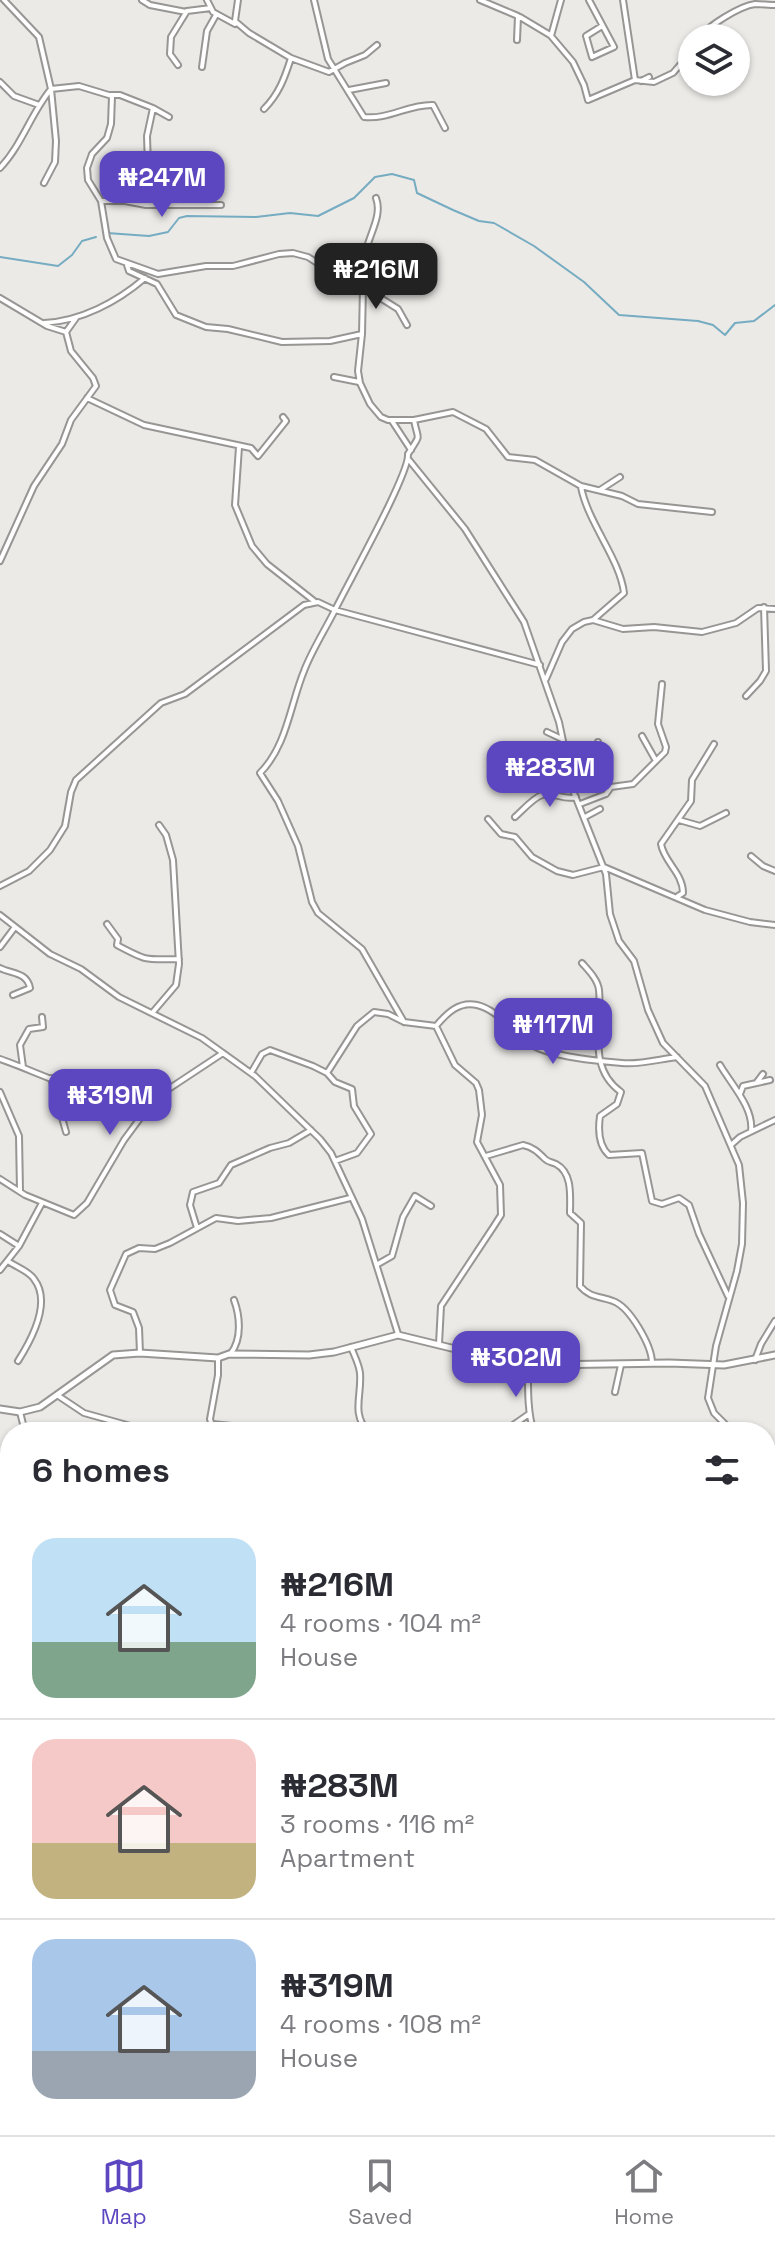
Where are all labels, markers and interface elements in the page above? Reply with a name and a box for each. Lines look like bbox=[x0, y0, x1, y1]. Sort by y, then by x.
map controls bbox=[678, 24, 750, 96]
button: layers bbox=[678, 24, 750, 96]
pin: ₦247M bbox=[106, 151, 218, 219]
text: ₦247M bbox=[118, 160, 206, 194]
pin: ₦216M bbox=[320, 243, 432, 311]
text: ₦216M bbox=[332, 252, 420, 286]
pin: ₦283M bbox=[494, 741, 606, 809]
text: ₦283M bbox=[505, 750, 595, 784]
pin: ₦117M bbox=[497, 998, 609, 1066]
text: ₦117M bbox=[512, 1007, 594, 1041]
pin: ₦319M bbox=[54, 1069, 166, 1137]
text: ₦319M bbox=[66, 1078, 154, 1112]
pin: ₦302M bbox=[460, 1331, 572, 1399]
text: ₦302M bbox=[470, 1340, 562, 1374]
icon: filters bbox=[700, 1448, 744, 1492]
text: 6 homes bbox=[32, 1449, 170, 1492]
text: ₦216M bbox=[280, 1563, 394, 1606]
icon: home bbox=[96, 1570, 192, 1666]
text: 4 rooms · 104 m² bbox=[280, 1606, 481, 1640]
text: House bbox=[280, 1640, 358, 1674]
text: ₦283M bbox=[280, 1764, 399, 1807]
icon: home bbox=[96, 1771, 192, 1867]
text: 3 rooms · 116 m² bbox=[280, 1807, 474, 1841]
text: Apartment bbox=[280, 1841, 415, 1875]
text: ₦319M bbox=[280, 1964, 394, 2007]
icon: home bbox=[96, 1971, 192, 2067]
text: 4 rooms · 108 m² bbox=[280, 2007, 481, 2041]
text: House bbox=[280, 2041, 358, 2075]
tab: Map bbox=[101, 2154, 147, 2230]
tab: Saved bbox=[348, 2154, 413, 2230]
tab: Home bbox=[614, 2154, 674, 2230]

